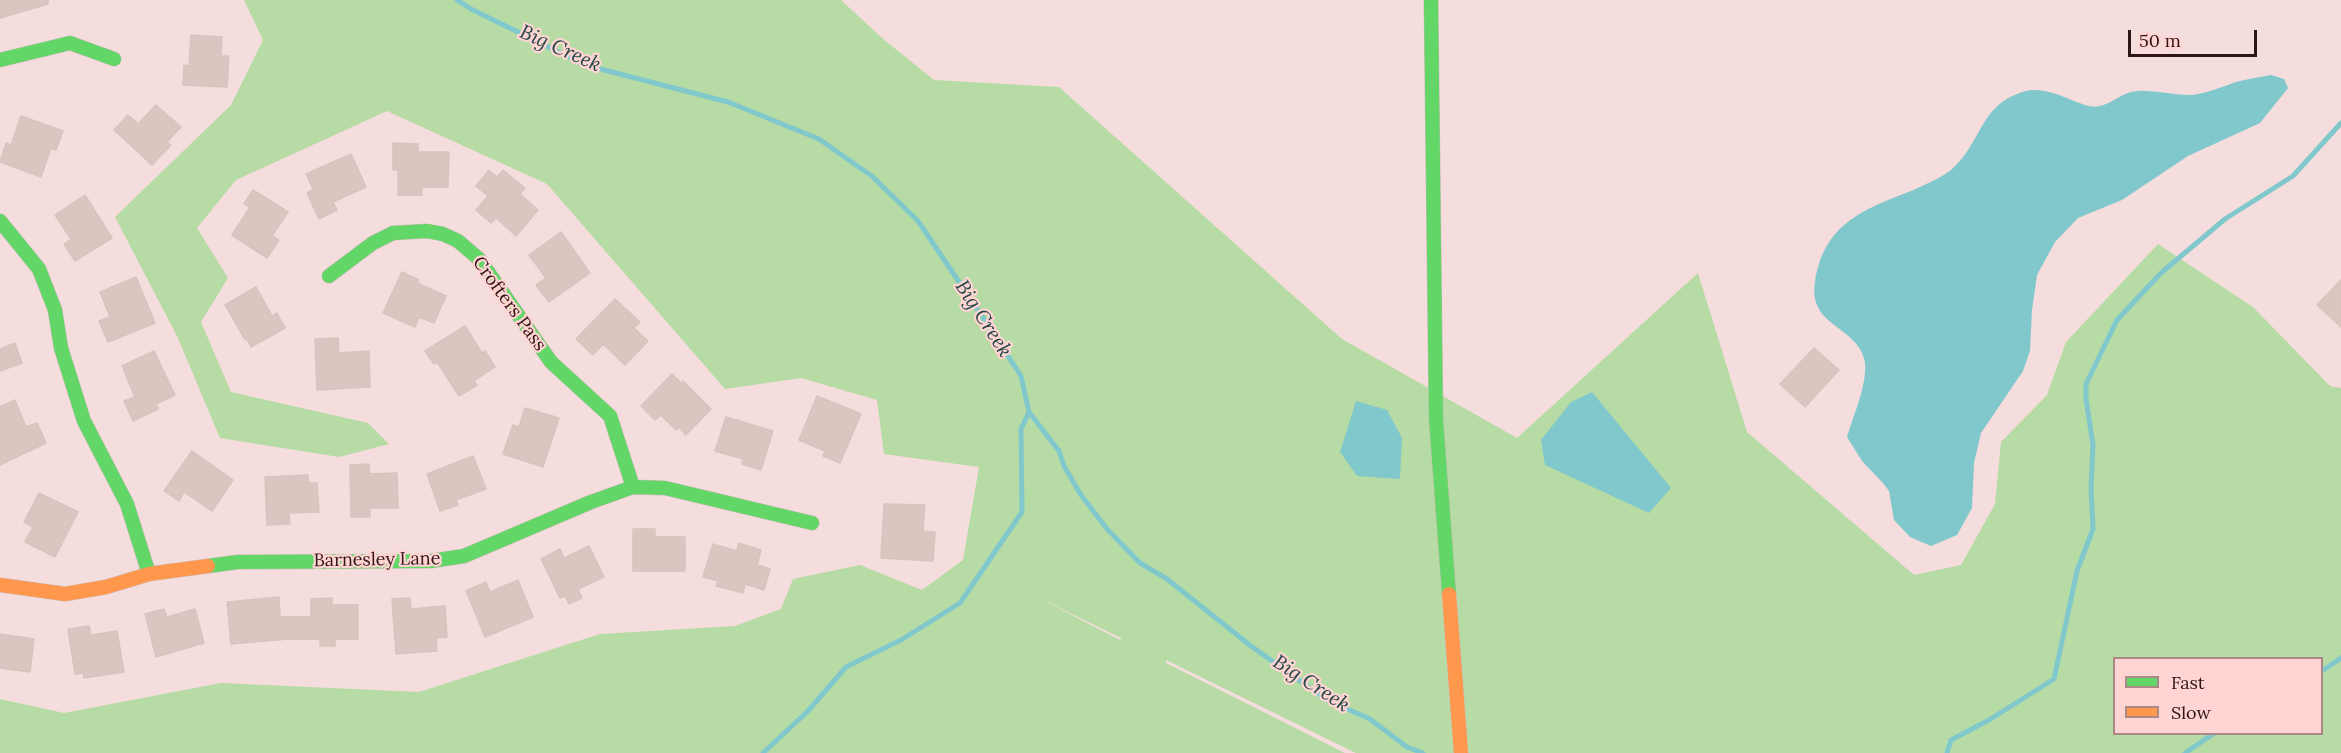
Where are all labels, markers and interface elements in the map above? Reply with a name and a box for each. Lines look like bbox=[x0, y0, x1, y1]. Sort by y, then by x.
scale bar bbox=[2131, 18, 2260, 56]
water label: Big Creek bbox=[516, 20, 604, 78]
text: 50 m bbox=[2139, 29, 2181, 52]
street label: Crofters Pass bbox=[468, 253, 550, 355]
water label: Big Creek bbox=[949, 276, 1017, 362]
street label: Barnesley Lane bbox=[313, 548, 441, 572]
water label: Big Creek bbox=[1268, 650, 1354, 718]
legend bbox=[2113, 657, 2323, 735]
text: Fast bbox=[2171, 671, 2205, 694]
text: Slow bbox=[2171, 701, 2211, 724]

